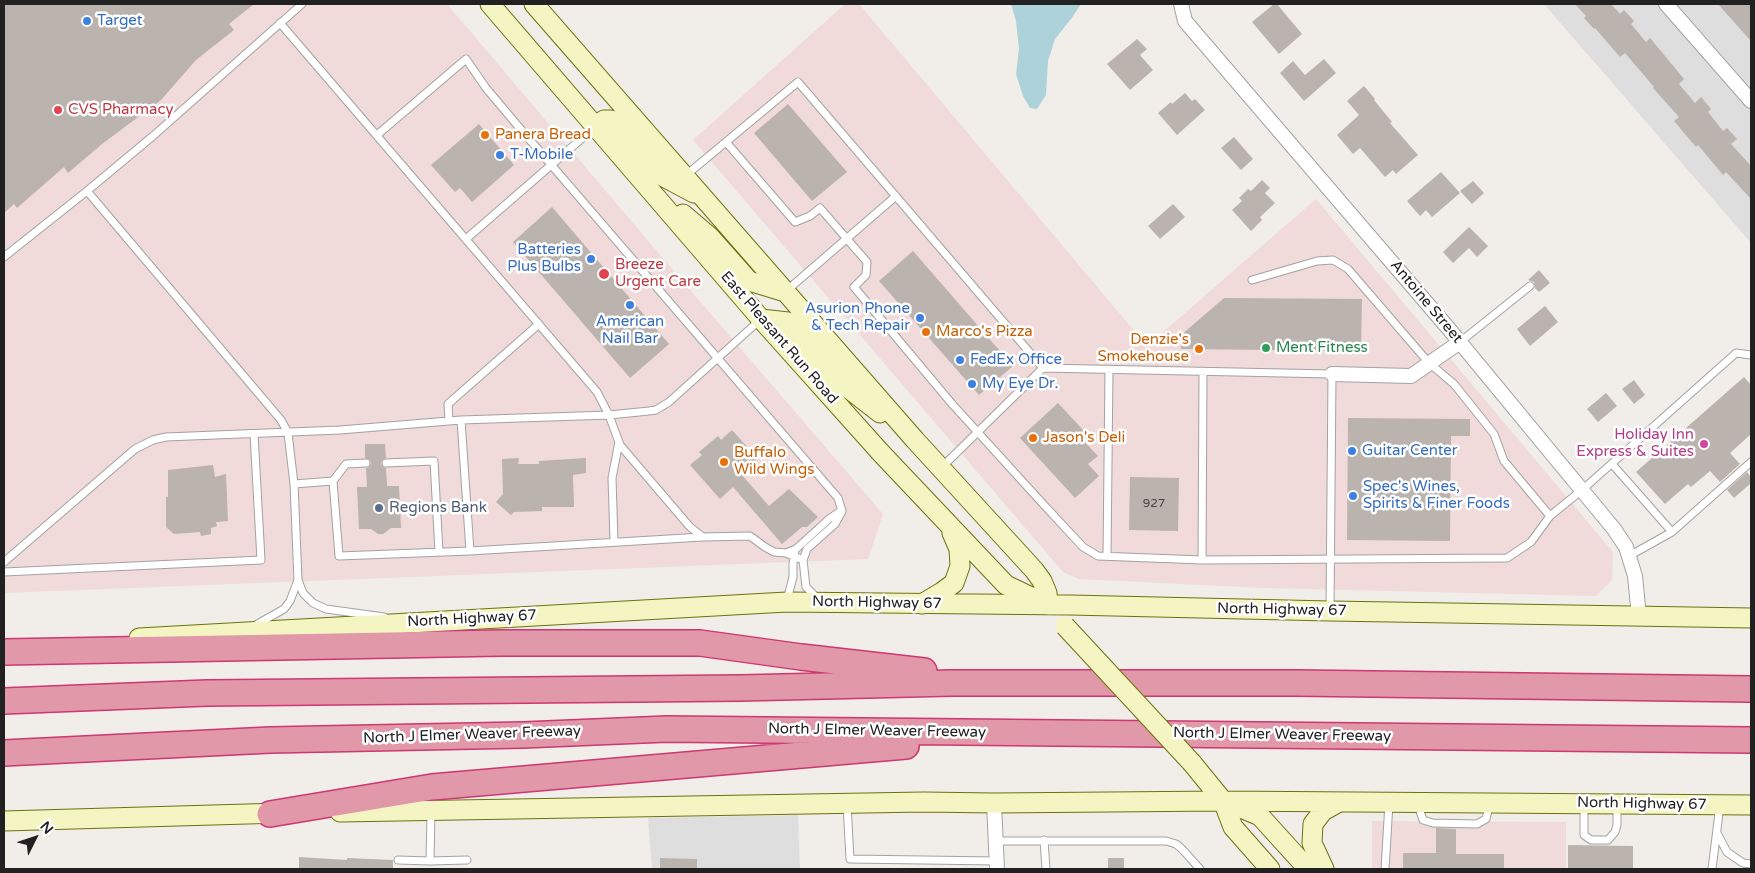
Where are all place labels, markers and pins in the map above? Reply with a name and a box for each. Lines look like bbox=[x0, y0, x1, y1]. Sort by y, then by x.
place label: Target bbox=[97, 12, 143, 30]
marker: Target bbox=[81, 15, 93, 27]
place label: CVS Pharmacy bbox=[68, 101, 173, 119]
marker: CVS Pharmacy bbox=[52, 104, 64, 116]
place label: Panera Bread bbox=[495, 126, 591, 144]
marker: Panera Bread bbox=[479, 129, 491, 141]
place label: T-Mobile bbox=[510, 146, 573, 164]
marker: T-Mobile bbox=[494, 149, 506, 161]
place label: Batteries Plus Bulbs bbox=[507, 241, 581, 276]
marker: Batteries Plus Bulbs bbox=[585, 253, 597, 265]
place label: Breeze Urgent Care bbox=[615, 256, 701, 291]
marker: Breeze Urgent Care bbox=[597, 267, 611, 281]
marker: American Nail Bar bbox=[624, 299, 636, 311]
place label: Asurion Phone & Tech Repair bbox=[805, 300, 910, 335]
marker: Asurion Phone & Tech Repair bbox=[914, 312, 926, 324]
place label: American Nail Bar bbox=[596, 313, 664, 348]
place label: Marco's Pizza bbox=[936, 323, 1033, 341]
marker: Marco's Pizza bbox=[920, 326, 932, 338]
place label: Denzie's Smokehouse bbox=[1097, 331, 1189, 366]
place label: Ment Fitness bbox=[1276, 339, 1368, 357]
marker: Ment Fitness bbox=[1260, 342, 1272, 354]
marker: Denzie's Smokehouse bbox=[1193, 343, 1205, 355]
place label: FedEx Office bbox=[970, 351, 1062, 369]
marker: FedEx Office bbox=[954, 354, 966, 366]
place label: My Eye Dr. bbox=[982, 375, 1058, 393]
marker: My Eye Dr. bbox=[966, 378, 978, 390]
place label: Holiday Inn Express & Suites bbox=[1576, 426, 1694, 461]
place label: Jason's Deli bbox=[1043, 429, 1125, 447]
marker: Jason's Deli bbox=[1027, 432, 1039, 444]
marker: Holiday Inn Express & Suites bbox=[1698, 438, 1710, 450]
place label: Guitar Center bbox=[1362, 442, 1458, 460]
place label: Buffalo Wild Wings bbox=[734, 444, 814, 479]
marker: Guitar Center bbox=[1346, 445, 1358, 457]
marker: Buffalo Wild Wings bbox=[718, 456, 730, 468]
place label: Spec's Wines, Spirits & Finer Foods bbox=[1363, 478, 1510, 513]
marker: Spec's Wines, Spirits & Finer Foods bbox=[1347, 490, 1359, 502]
place label: Regions Bank bbox=[389, 499, 487, 517]
marker: Regions Bank bbox=[373, 502, 385, 514]

